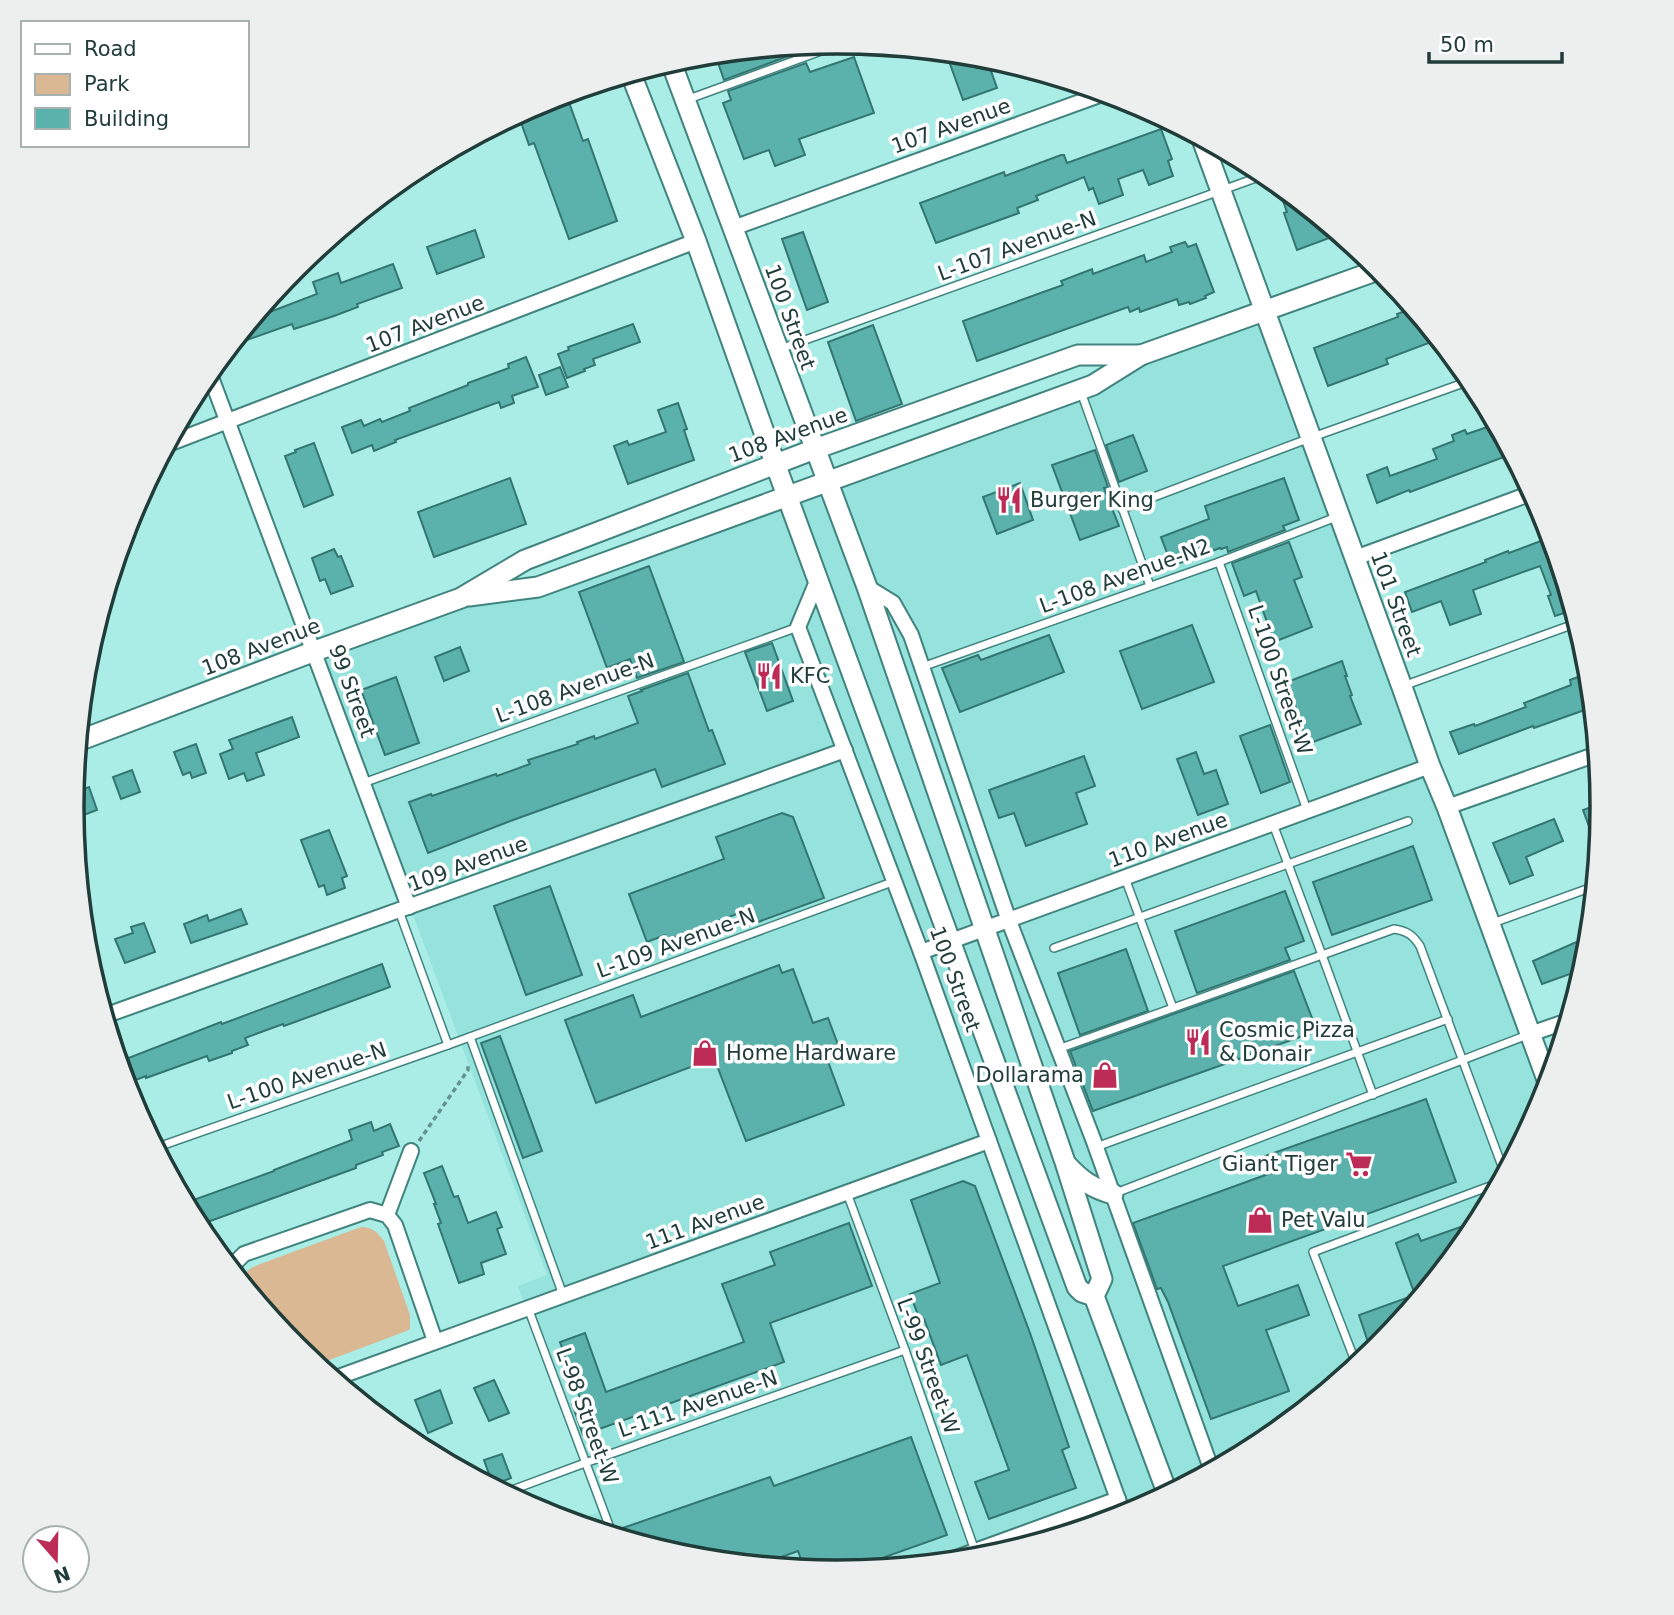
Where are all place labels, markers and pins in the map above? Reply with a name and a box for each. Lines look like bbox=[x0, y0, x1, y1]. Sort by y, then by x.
restaurant icon: Burger King bbox=[994, 485, 1024, 515]
place label: Burger King bbox=[1030, 488, 1154, 512]
restaurant icon: KFC bbox=[754, 661, 784, 691]
place label: KFC bbox=[790, 664, 831, 688]
place label: Cosmic Pizza & Donair bbox=[1219, 1018, 1355, 1066]
restaurant icon: Cosmic Pizza & Donair bbox=[1183, 1027, 1213, 1057]
shop icon: Home Hardware bbox=[690, 1038, 720, 1068]
place label: Home Hardware bbox=[726, 1041, 896, 1065]
shop icon: Dollarama bbox=[1090, 1060, 1120, 1090]
place label: Dollarama bbox=[976, 1063, 1084, 1087]
supermarket icon: Giant Tiger bbox=[1344, 1149, 1374, 1179]
place label: Giant Tiger bbox=[1222, 1152, 1338, 1176]
shop icon: Pet Valu bbox=[1245, 1205, 1275, 1235]
place label: Pet Valu bbox=[1281, 1208, 1366, 1232]

